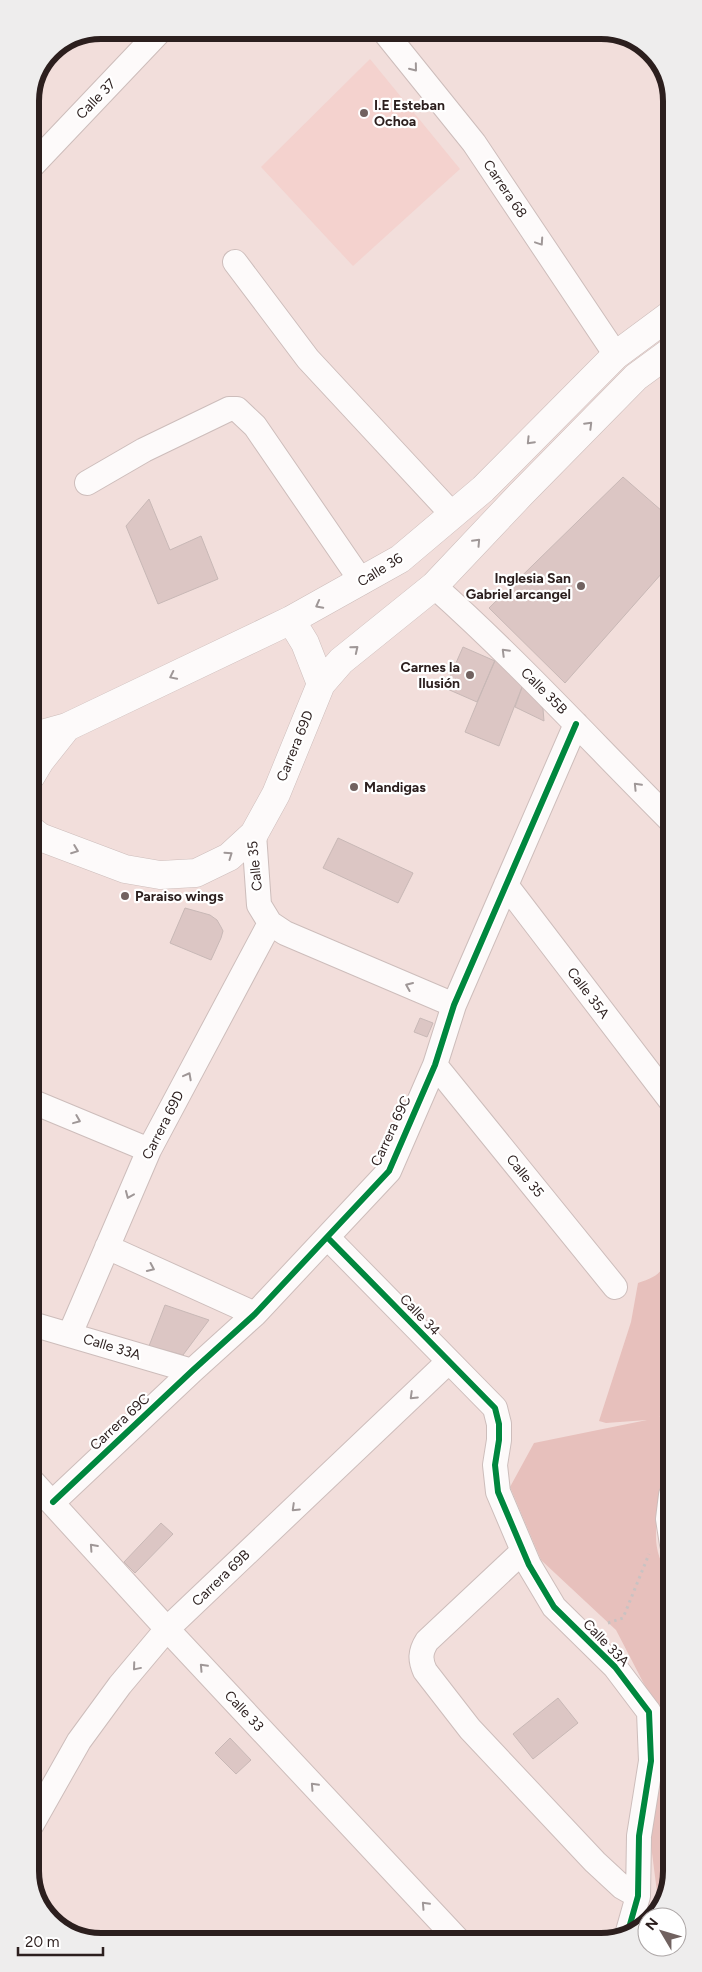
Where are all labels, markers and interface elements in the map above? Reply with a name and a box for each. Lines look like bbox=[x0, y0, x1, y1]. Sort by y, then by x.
one-way arrow bbox=[408, 62, 416, 71]
street label: Calle 37 bbox=[73, 75, 120, 123]
place label: I.E Esteban Ochoa bbox=[374, 97, 445, 130]
marker: I.E Esteban Ochoa bbox=[358, 107, 370, 119]
street label: Carrera 68 bbox=[479, 157, 531, 221]
one-way arrow bbox=[534, 236, 544, 245]
one-way arrow bbox=[583, 422, 592, 431]
one-way arrow bbox=[527, 435, 536, 444]
one-way arrow bbox=[471, 538, 480, 547]
street label: Calle 36 bbox=[354, 549, 406, 590]
place label: Inglesia San Gabriel arcangel bbox=[466, 570, 571, 603]
marker: Inglesia San Gabriel arcangel bbox=[575, 580, 587, 592]
one-way arrow bbox=[316, 598, 325, 608]
one-way arrow bbox=[349, 647, 358, 655]
one-way arrow bbox=[501, 649, 510, 658]
place label: Carnes la Ilusión bbox=[401, 659, 460, 692]
street label: Calle 35B bbox=[517, 664, 571, 718]
marker: Carnes la Ilusión bbox=[464, 669, 476, 681]
one-way arrow bbox=[169, 670, 178, 680]
street label: Carrera 69D bbox=[273, 708, 317, 784]
place label: Mandigas bbox=[364, 779, 426, 796]
marker: Mandigas bbox=[348, 781, 360, 793]
one-way arrow bbox=[634, 783, 643, 792]
street label: Calle 35 bbox=[244, 840, 266, 892]
one-way arrow bbox=[70, 844, 79, 854]
one-way arrow bbox=[223, 852, 233, 861]
place label: Paraiso wings bbox=[135, 888, 224, 905]
marker: Paraiso wings bbox=[119, 890, 131, 902]
street label: Calle 35A bbox=[563, 964, 613, 1022]
one-way arrow bbox=[405, 981, 414, 992]
one-way arrow bbox=[182, 1072, 192, 1081]
street label: Carrera 69D bbox=[138, 1088, 188, 1162]
street label: Carrera 69C bbox=[367, 1093, 415, 1169]
one-way arrow bbox=[72, 1114, 80, 1124]
street label: Calle 35 bbox=[503, 1151, 547, 1201]
one-way arrow bbox=[125, 1190, 136, 1199]
one-way arrow bbox=[146, 1261, 155, 1272]
street label: Calle 34 bbox=[396, 1291, 444, 1339]
street label: Calle 33A bbox=[81, 1330, 143, 1364]
street label: Carrera 69C bbox=[87, 1390, 153, 1454]
one-way arrow bbox=[409, 1390, 418, 1399]
one-way arrow bbox=[292, 1502, 301, 1511]
one-way arrow bbox=[90, 1544, 99, 1553]
street label: Carrera 69B bbox=[188, 1546, 254, 1610]
street label: Calle 33A bbox=[579, 1616, 633, 1671]
one-way arrow bbox=[132, 1661, 141, 1670]
one-way arrow bbox=[200, 1664, 209, 1673]
street label: Calle 33 bbox=[221, 1687, 267, 1735]
one-way arrow bbox=[311, 1783, 320, 1792]
one-way arrow bbox=[422, 1901, 431, 1910]
north arrow bbox=[637, 1907, 687, 1957]
text: N bbox=[642, 1915, 662, 1934]
scale bar bbox=[18, 1924, 102, 1956]
text: 20 m bbox=[25, 1933, 59, 1951]

